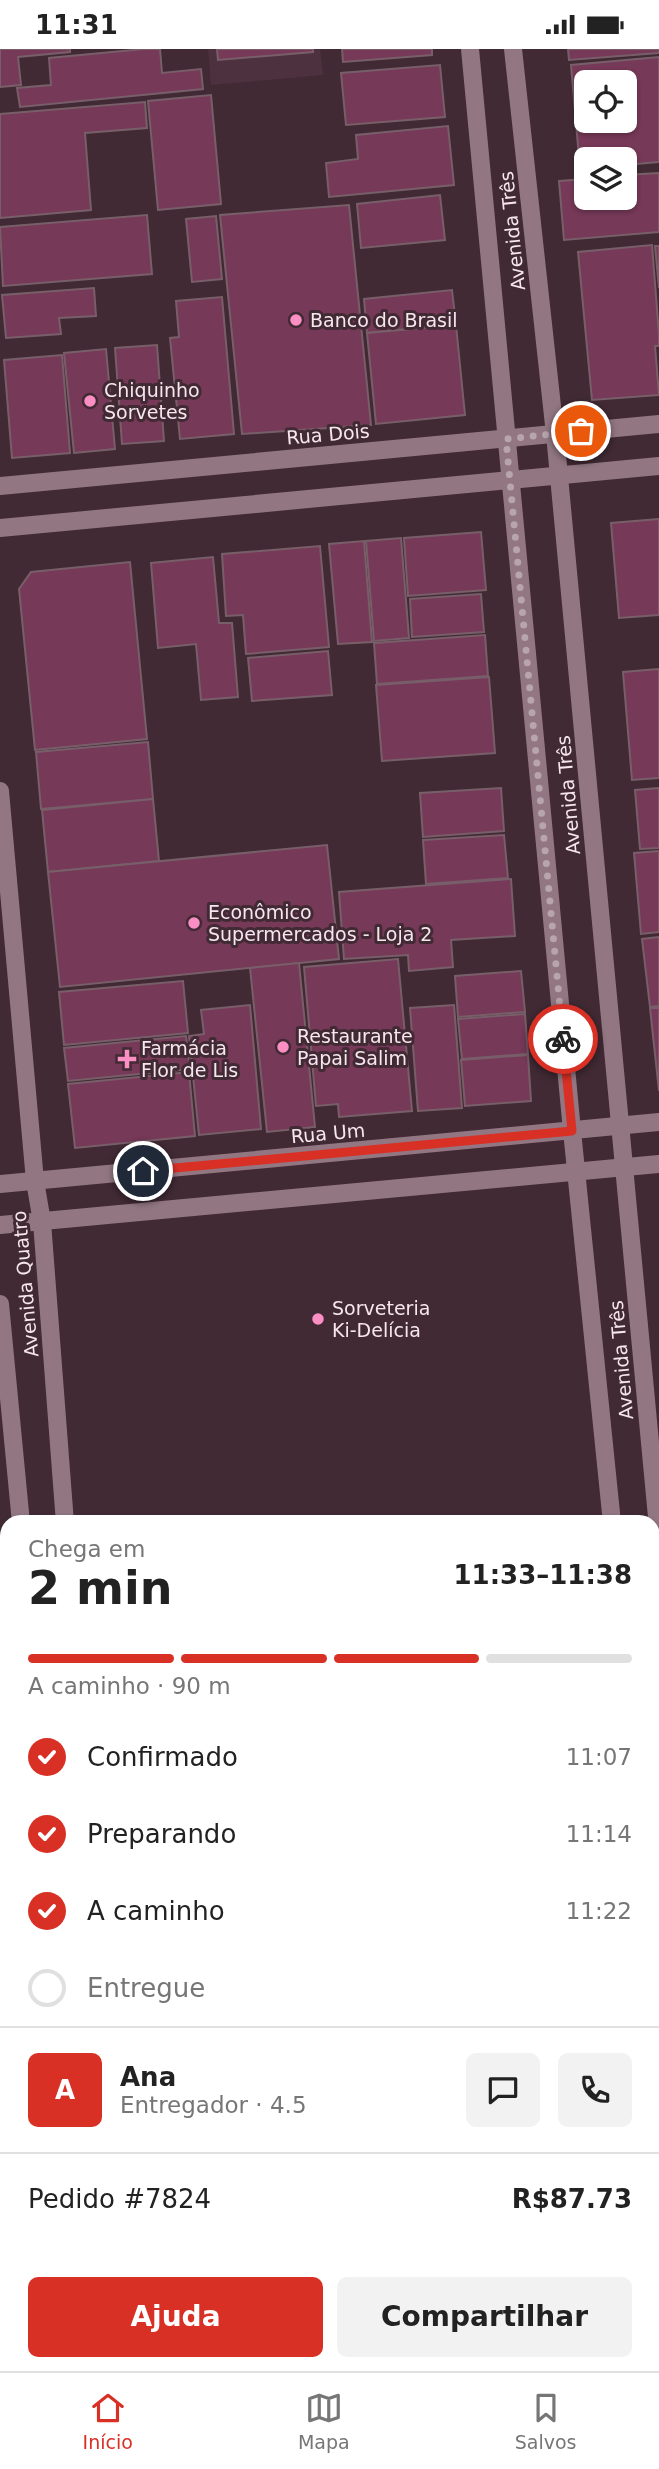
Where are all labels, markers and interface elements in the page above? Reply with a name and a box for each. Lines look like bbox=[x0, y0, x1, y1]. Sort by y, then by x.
text: 11:31 bbox=[35, 10, 118, 40]
map controls bbox=[574, 70, 637, 210]
button: locate bbox=[574, 70, 637, 133]
button: layers bbox=[574, 147, 637, 210]
street label: Avenida Três bbox=[495, 170, 529, 292]
place label: Banco do Brasil bbox=[310, 309, 458, 331]
marker: Banco do Brasil bbox=[288, 312, 304, 328]
place label: Chiquinho Sorvetes bbox=[104, 379, 200, 423]
marker: Chiquinho Sorvetes bbox=[82, 393, 98, 409]
pin bbox=[551, 401, 611, 461]
icon: bag bbox=[562, 412, 600, 450]
street label: Rua Dois bbox=[285, 419, 371, 449]
street label: Avenida Três bbox=[552, 734, 584, 856]
place label: Econômico Supermercados - Loja 2 bbox=[208, 901, 432, 945]
marker: Econômico Supermercados - Loja 2 bbox=[186, 915, 202, 931]
courier bbox=[528, 1004, 598, 1074]
icon: bike bbox=[544, 1020, 582, 1058]
place label: Restaurante Papai Salim bbox=[297, 1025, 413, 1069]
place label: Farmácia Flor de Lis bbox=[141, 1037, 238, 1081]
marker: Restaurante Papai Salim bbox=[275, 1039, 291, 1055]
marker: Farmácia Flor de Lis bbox=[119, 1051, 135, 1067]
street label: Rua Um bbox=[290, 1119, 366, 1147]
pin bbox=[113, 1141, 173, 1201]
icon: home bbox=[124, 1152, 162, 1190]
street label: Avenida Quatro bbox=[8, 1210, 42, 1358]
place label: Sorveteria Ki-Delícia bbox=[332, 1297, 430, 1341]
street label: Avenida Três bbox=[605, 1299, 637, 1421]
marker: Sorveteria Ki-Delícia bbox=[310, 1311, 326, 1327]
text: Chega em bbox=[28, 1536, 145, 1562]
text: 11:33–11:38 bbox=[453, 1560, 632, 1590]
text: 2 min bbox=[28, 1561, 172, 1615]
text: A caminho · 90 m bbox=[28, 1673, 231, 1699]
icon: check bbox=[28, 1738, 66, 1776]
text: Confirmado bbox=[87, 1742, 238, 1772]
text: 11:07 bbox=[566, 1744, 632, 1770]
icon: check bbox=[28, 1815, 66, 1853]
text: Preparando bbox=[87, 1819, 236, 1849]
text: 11:14 bbox=[566, 1821, 632, 1847]
icon: check bbox=[28, 1892, 66, 1930]
text: A caminho bbox=[87, 1896, 225, 1926]
text: 11:22 bbox=[566, 1898, 632, 1924]
text: Entregue bbox=[87, 1973, 205, 2003]
button: chat bbox=[466, 2053, 540, 2127]
button: phone bbox=[558, 2053, 632, 2127]
text: Ana bbox=[120, 2062, 176, 2092]
text: A bbox=[55, 2075, 75, 2105]
text: Entregador · 4.5 bbox=[120, 2092, 307, 2118]
text: Pedido #7824 bbox=[28, 2184, 211, 2214]
text: R$87.73 bbox=[512, 2184, 632, 2214]
button: Ajuda bbox=[28, 2277, 323, 2357]
button: Compartilhar bbox=[337, 2277, 632, 2357]
tab: Início bbox=[83, 2389, 133, 2453]
tab: Mapa bbox=[298, 2389, 350, 2453]
tab: Salvos bbox=[515, 2389, 576, 2453]

